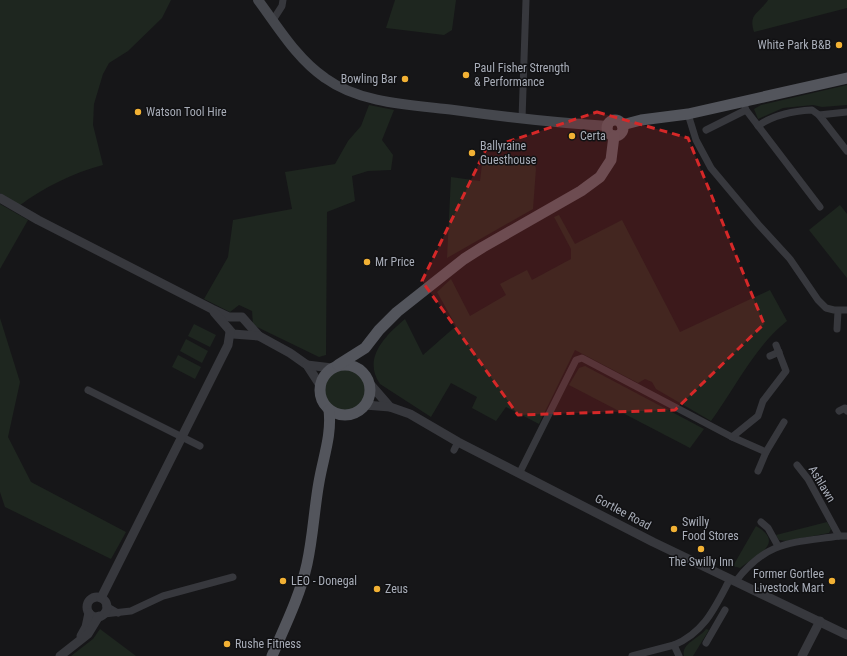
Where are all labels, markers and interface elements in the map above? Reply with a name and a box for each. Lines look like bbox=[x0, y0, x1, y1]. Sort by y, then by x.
place label: White Park B&B bbox=[758, 38, 831, 52]
marker: White Park B&B bbox=[834, 40, 844, 50]
place label: Paul Fisher Strength & Performance bbox=[474, 61, 570, 89]
marker: Paul Fisher Strength & Performance bbox=[461, 70, 471, 80]
place label: Bowling Bar bbox=[341, 72, 397, 86]
marker: Bowling Bar bbox=[400, 74, 410, 84]
place label: Watson Tool Hire bbox=[146, 105, 227, 119]
marker: Watson Tool Hire bbox=[133, 107, 143, 117]
place label: Certa bbox=[580, 129, 606, 143]
marker: Certa bbox=[567, 131, 577, 141]
place label: Ballyraine Guesthouse bbox=[480, 139, 537, 167]
marker: Ballyraine Guesthouse bbox=[467, 148, 477, 158]
place label: Mr Price bbox=[375, 255, 415, 269]
marker: Mr Price bbox=[362, 257, 372, 267]
street label: Ashlawn bbox=[806, 463, 838, 505]
street label: Gortlee Road bbox=[593, 491, 653, 533]
place label: Swilly Food Stores bbox=[682, 515, 739, 543]
marker: Swilly Food Stores bbox=[669, 524, 679, 534]
marker: The Swilly Inn bbox=[696, 544, 706, 554]
place label: The Swilly Inn bbox=[668, 555, 734, 569]
place label: Former Gortlee Livestock Mart bbox=[753, 567, 824, 595]
place label: LEO - Donegal bbox=[291, 574, 357, 588]
marker: LEO - Donegal bbox=[278, 576, 288, 586]
marker: Former Gortlee Livestock Mart bbox=[827, 576, 837, 586]
place label: Zeus bbox=[385, 582, 408, 596]
marker: Zeus bbox=[372, 584, 382, 594]
place label: Rushe Fitness bbox=[235, 637, 301, 651]
marker: Rushe Fitness bbox=[222, 639, 232, 649]

